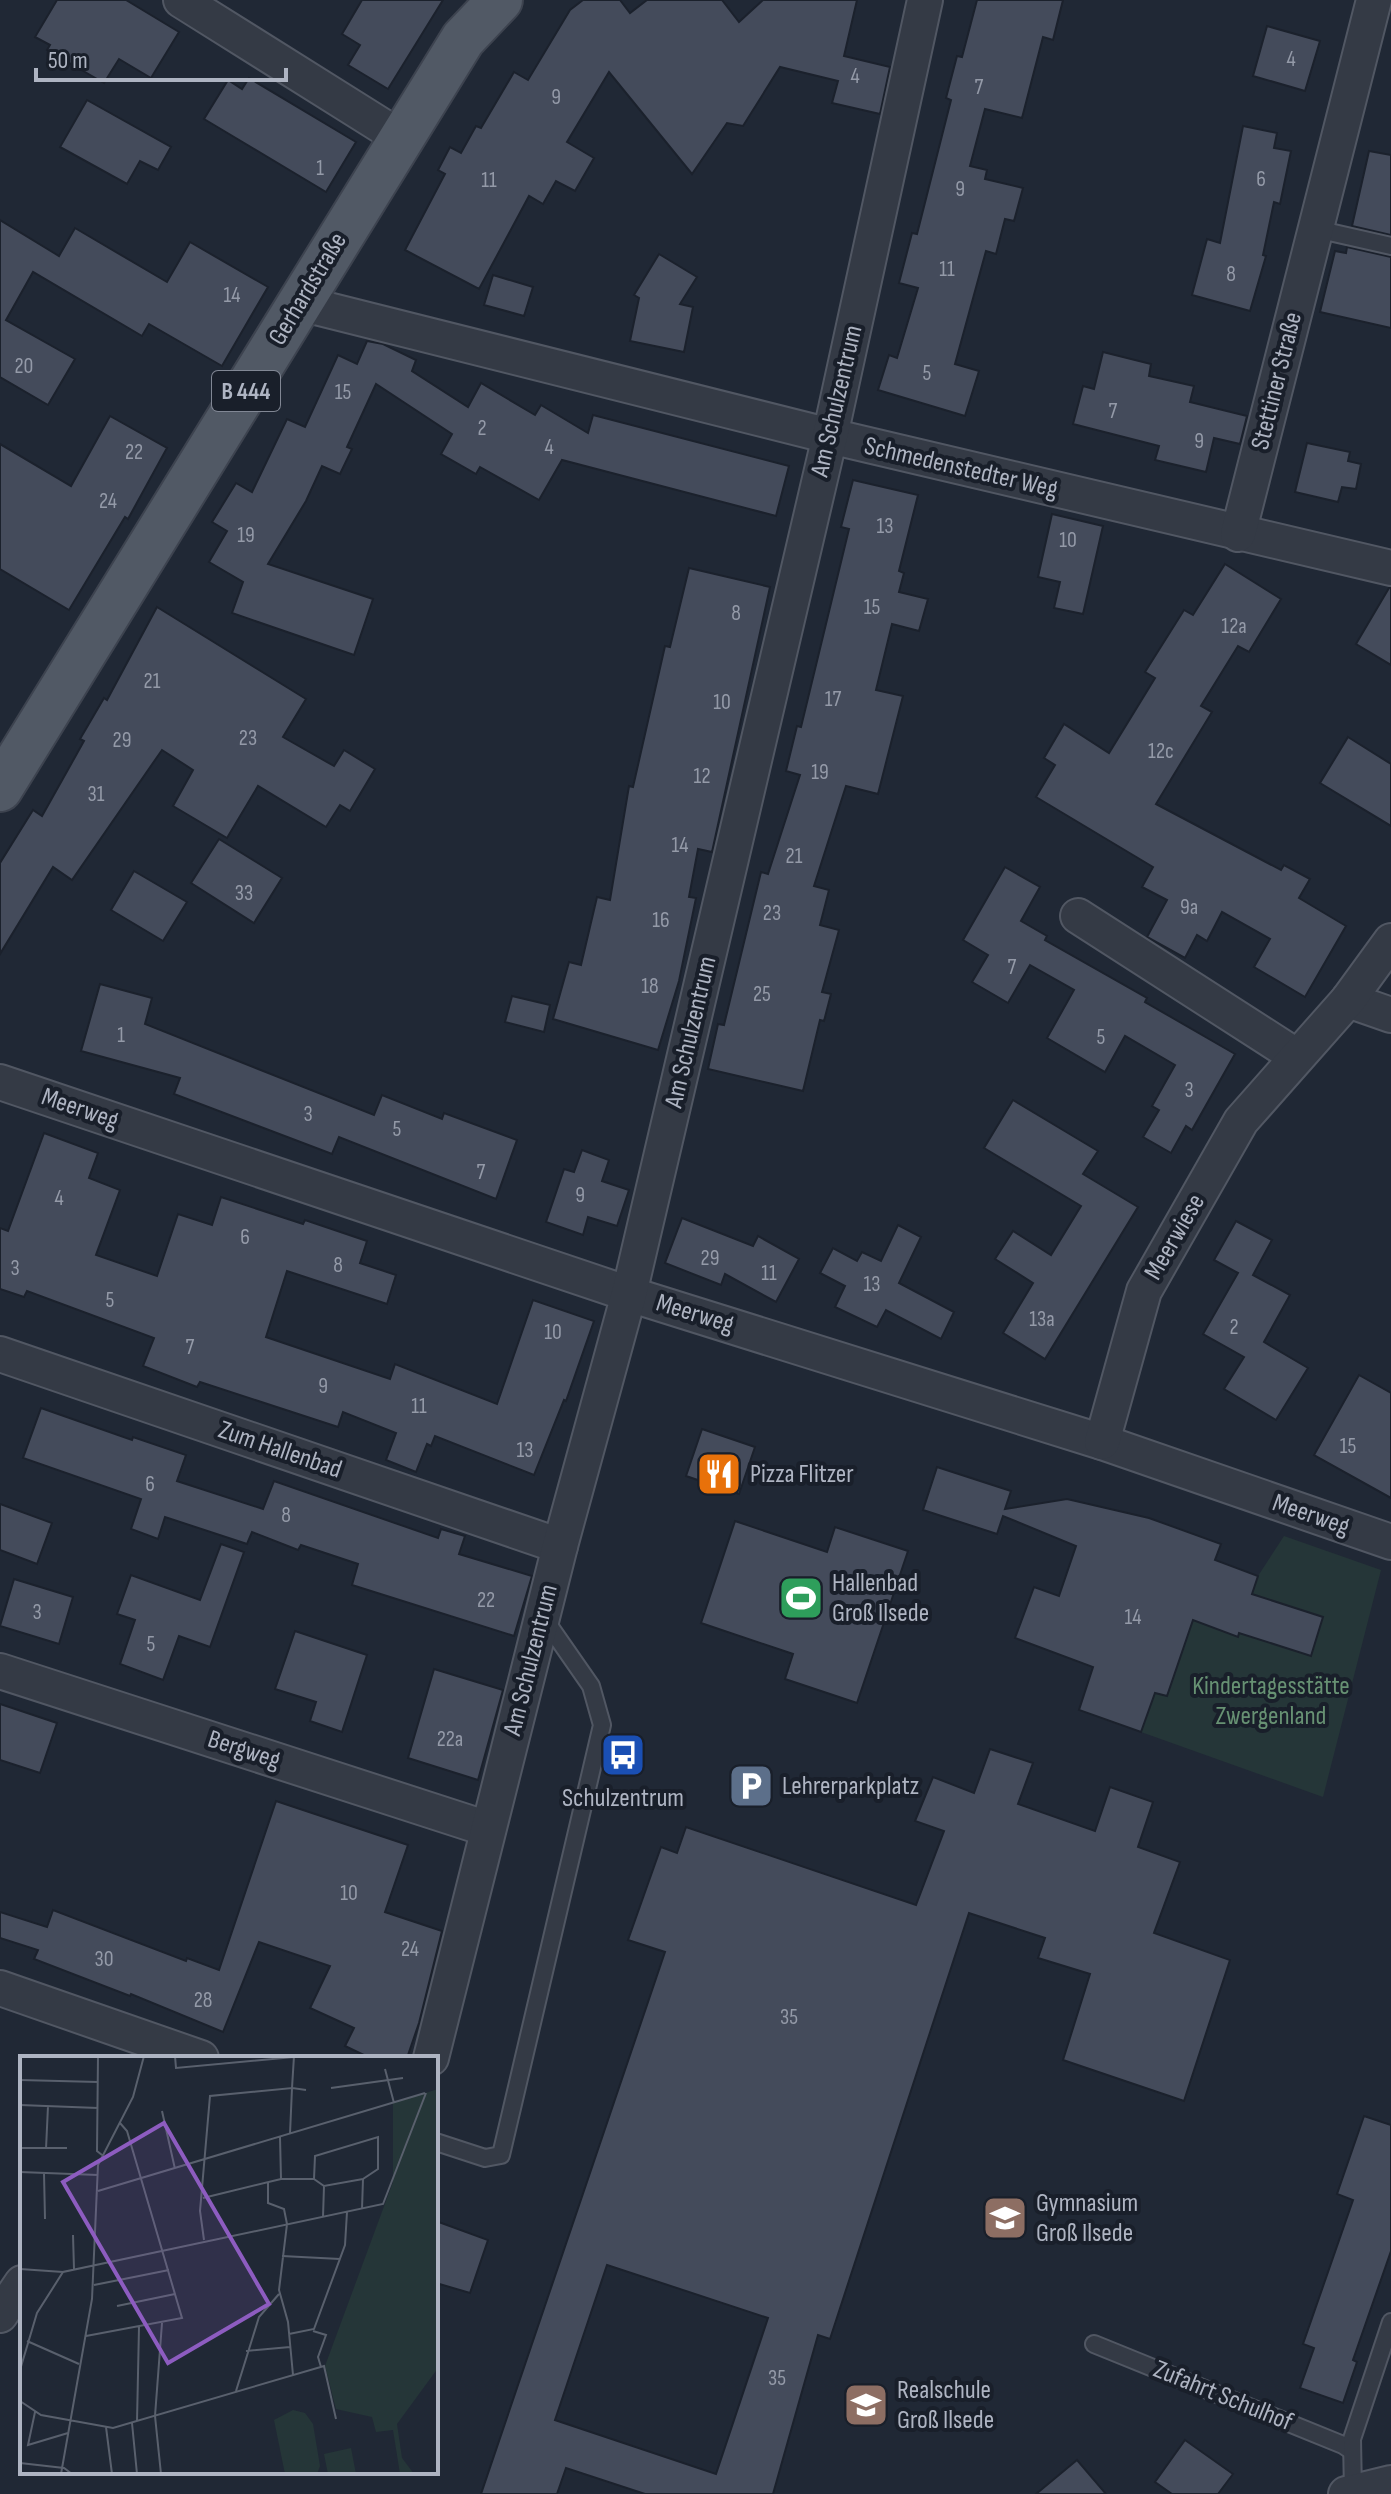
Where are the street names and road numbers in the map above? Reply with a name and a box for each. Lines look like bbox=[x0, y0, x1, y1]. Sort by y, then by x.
street label: Gerhardstraße bbox=[262, 227, 354, 351]
street label: Stettiner Straße bbox=[1245, 309, 1309, 453]
street label: Am Schulzentrum bbox=[804, 322, 869, 481]
road number: B 444 bbox=[212, 371, 280, 411]
street label: Schmedenstedter Weg bbox=[861, 431, 1061, 505]
street label: Am Schulzentrum bbox=[658, 953, 723, 1112]
street label: Meerweg bbox=[37, 1081, 123, 1137]
street label: Meerwiese bbox=[1138, 1189, 1212, 1285]
street label: Meerweg bbox=[652, 1288, 738, 1340]
street label: Zum Hallenbad bbox=[214, 1414, 346, 1486]
street label: Meerweg bbox=[1268, 1487, 1354, 1543]
street label: Am Schulzentrum bbox=[497, 1581, 565, 1740]
street label: Bergweg bbox=[204, 1724, 284, 1776]
street label: Zufahrt Schulhof bbox=[1149, 2354, 1298, 2438]

